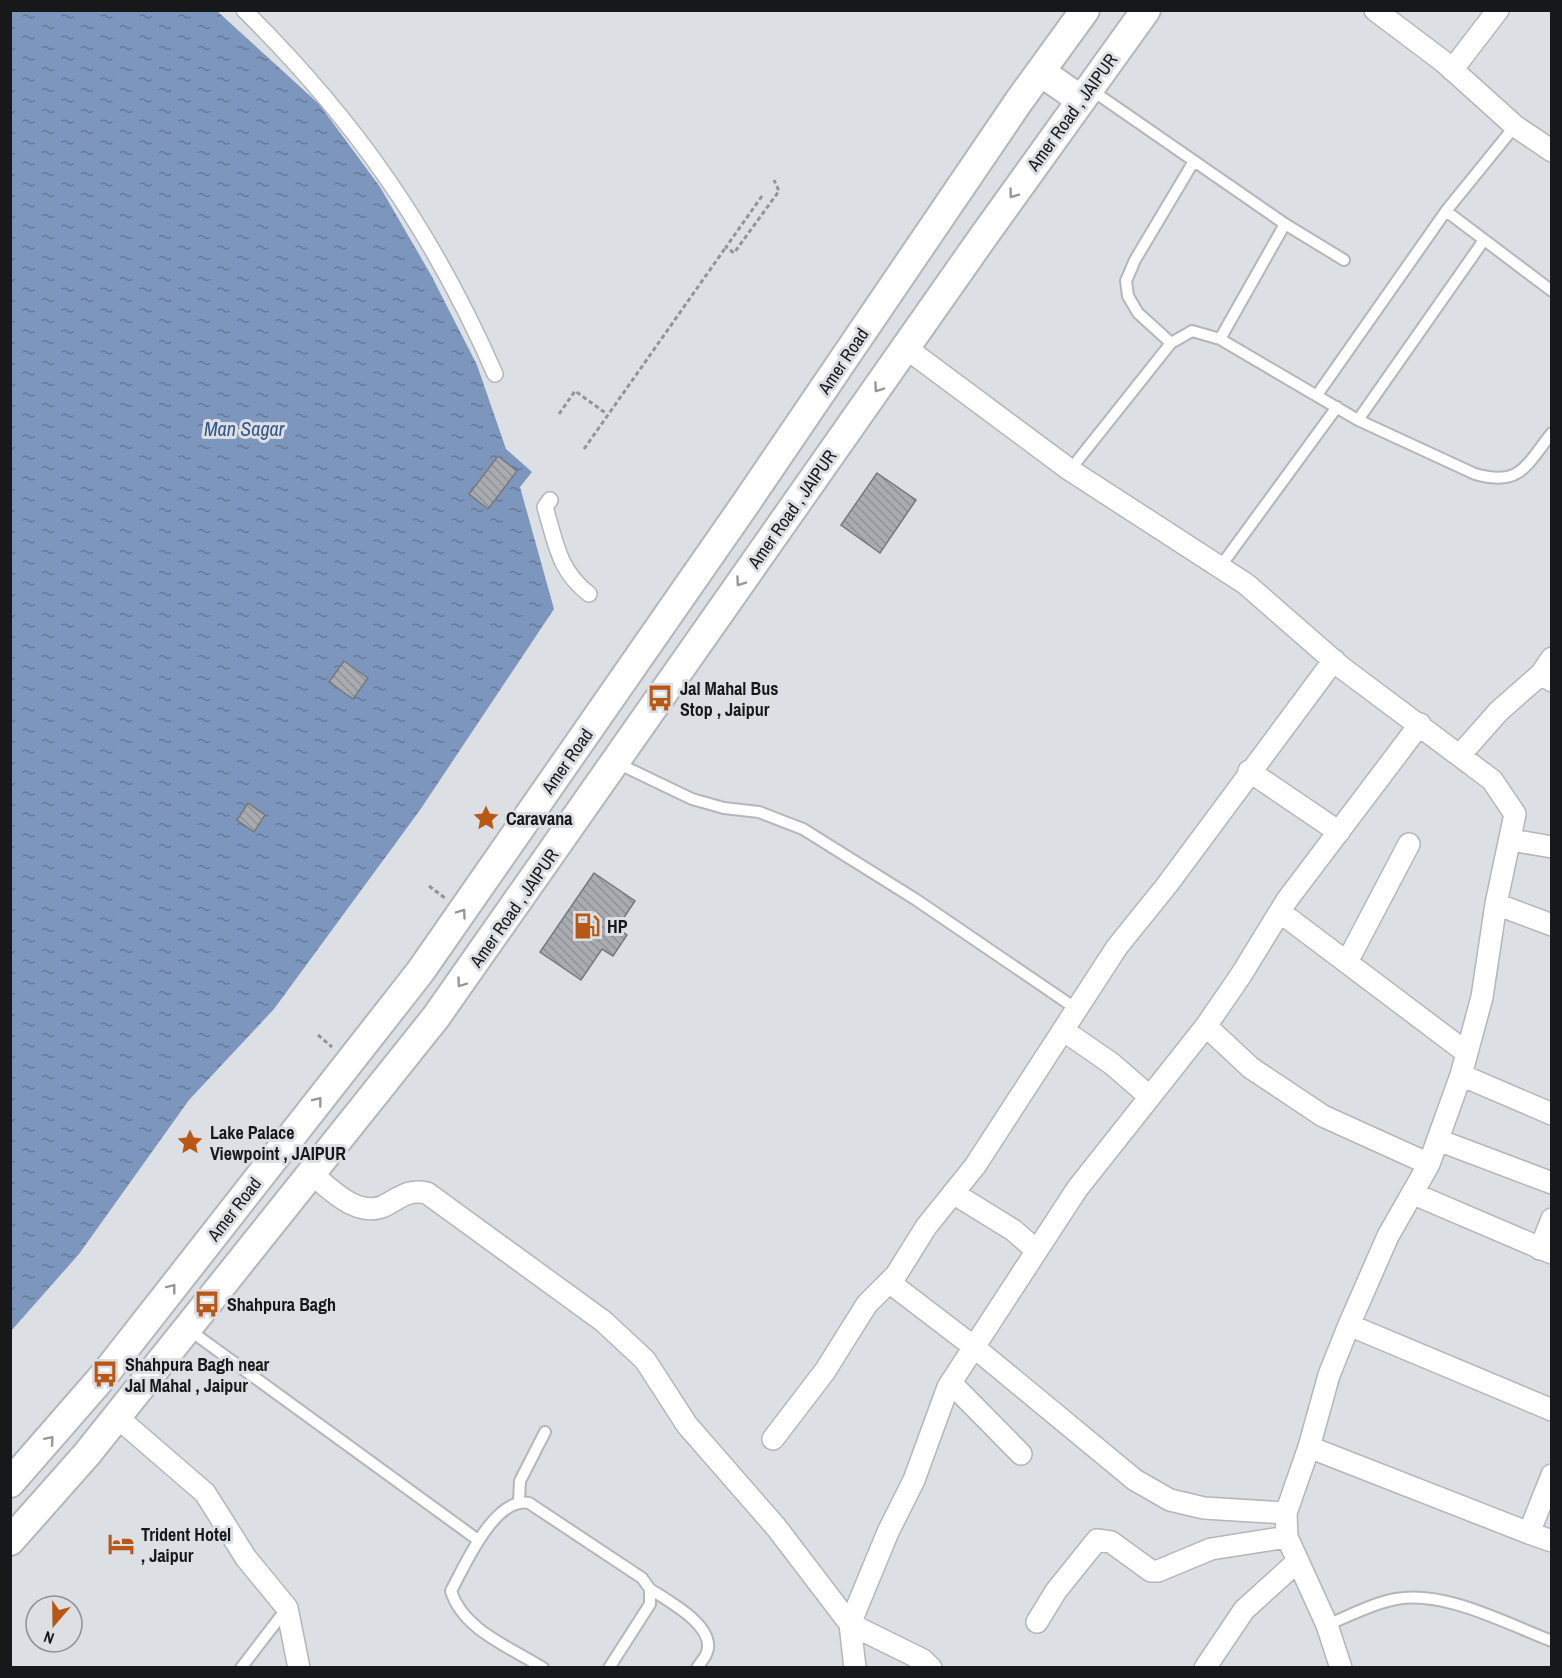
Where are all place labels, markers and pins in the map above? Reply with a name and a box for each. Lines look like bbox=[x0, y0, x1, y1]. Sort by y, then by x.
place label: Jal Mahal Bus Stop , Jaipur bbox=[680, 676, 778, 722]
bus stop icon: Jal Mahal Bus Stop , Jaipur bbox=[645, 683, 675, 713]
place icon: Caravana bbox=[471, 803, 501, 833]
place label: Caravana bbox=[506, 806, 573, 831]
fuel station icon: HP bbox=[572, 911, 602, 941]
place label: HP bbox=[607, 914, 628, 939]
place label: Lake Palace Viewpoint , JAIPUR bbox=[210, 1120, 346, 1166]
place icon: Lake Palace Viewpoint , JAIPUR bbox=[175, 1127, 205, 1157]
bus stop icon: Shahpura Bagh bbox=[192, 1289, 222, 1319]
place label: Shahpura Bagh bbox=[227, 1292, 336, 1317]
place label: Shahpura Bagh near Jal Mahal , Jaipur bbox=[125, 1352, 270, 1398]
bus stop icon: Shahpura Bagh near Jal Mahal , Jaipur bbox=[90, 1359, 120, 1389]
place label: Trident Hotel , Jaipur bbox=[141, 1522, 231, 1568]
hotel icon: Trident Hotel , Jaipur bbox=[106, 1529, 136, 1559]

